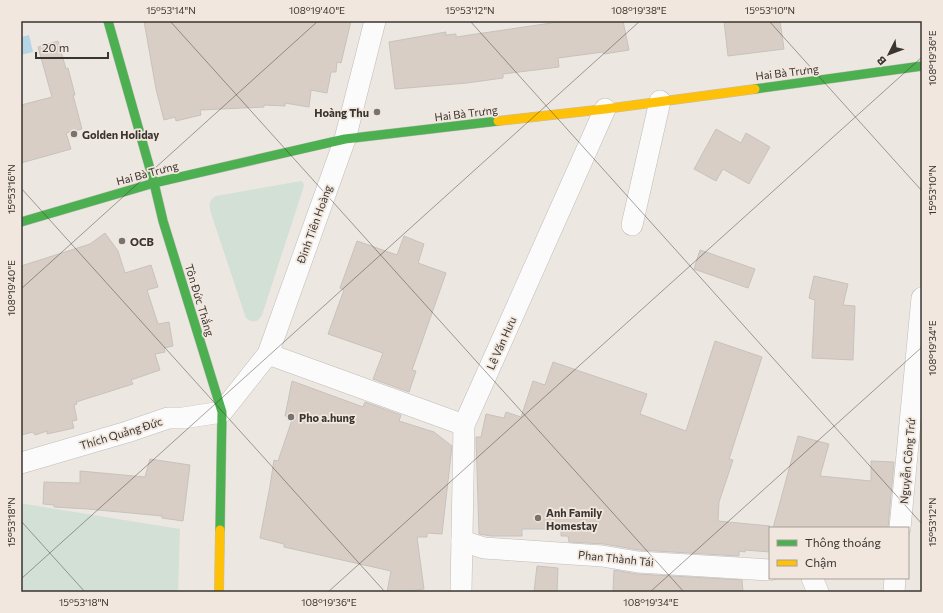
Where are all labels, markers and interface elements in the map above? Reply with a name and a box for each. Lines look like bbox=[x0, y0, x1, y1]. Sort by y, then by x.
text: 15°53'14"N bbox=[146, 4, 196, 16]
text: 108°19'40"E bbox=[289, 4, 345, 16]
text: 15°53'12"N bbox=[445, 4, 495, 16]
text: 108°19'38"E bbox=[611, 4, 667, 16]
text: 15°53'10"N bbox=[745, 4, 795, 16]
text: 108°19'36"E bbox=[926, 30, 938, 86]
scale bar bbox=[36, 34, 108, 60]
north arrow bbox=[869, 34, 909, 74]
text: 20 m bbox=[42, 40, 69, 54]
text: B bbox=[874, 54, 888, 68]
street label: Hai Bà Trưng bbox=[755, 62, 819, 82]
street label: Hai Bà Trưng bbox=[434, 103, 498, 123]
place label: Hoàng Thu bbox=[314, 106, 369, 119]
marker: Hoàng Thu bbox=[372, 107, 382, 117]
place label: Golden Holiday bbox=[82, 128, 159, 141]
marker: Golden Holiday bbox=[69, 129, 79, 139]
street label: Hai Bà Trưng bbox=[115, 158, 179, 188]
text: 15°53'16"N bbox=[5, 164, 17, 214]
text: 15°53'10"N bbox=[926, 165, 938, 215]
street label: Đinh Tiên Hoàng bbox=[293, 183, 334, 266]
place label: OCB bbox=[130, 235, 154, 248]
marker: OCB bbox=[117, 236, 127, 246]
text: 108°19'40"E bbox=[5, 260, 17, 316]
street label: Tôn Đức Thắng bbox=[183, 262, 218, 338]
street label: Lê Văn Hưu bbox=[484, 314, 518, 372]
text: 108°19'34"E bbox=[926, 320, 938, 376]
place label: Pho a.hung bbox=[299, 411, 355, 424]
marker: Pho a.hung bbox=[286, 412, 296, 422]
street label: Thích Quảng Đức bbox=[78, 414, 164, 452]
street label: Nguyễn Công Trứ bbox=[896, 416, 917, 504]
text: 15°53'18"N bbox=[5, 497, 17, 547]
text: 15°53'12"N bbox=[926, 497, 938, 547]
place label: Anh Family Homestay bbox=[546, 506, 602, 532]
marker: Anh Family Homestay bbox=[533, 513, 543, 523]
legend bbox=[769, 527, 909, 579]
text: Thông thoáng bbox=[805, 535, 881, 549]
street label: Phan Thành Tái bbox=[578, 548, 655, 568]
text: Chậm bbox=[805, 555, 837, 569]
text: 15°53'18"N bbox=[59, 596, 109, 608]
text: 108°19'36"E bbox=[301, 596, 357, 608]
text: 108°19'34"E bbox=[623, 596, 679, 608]

